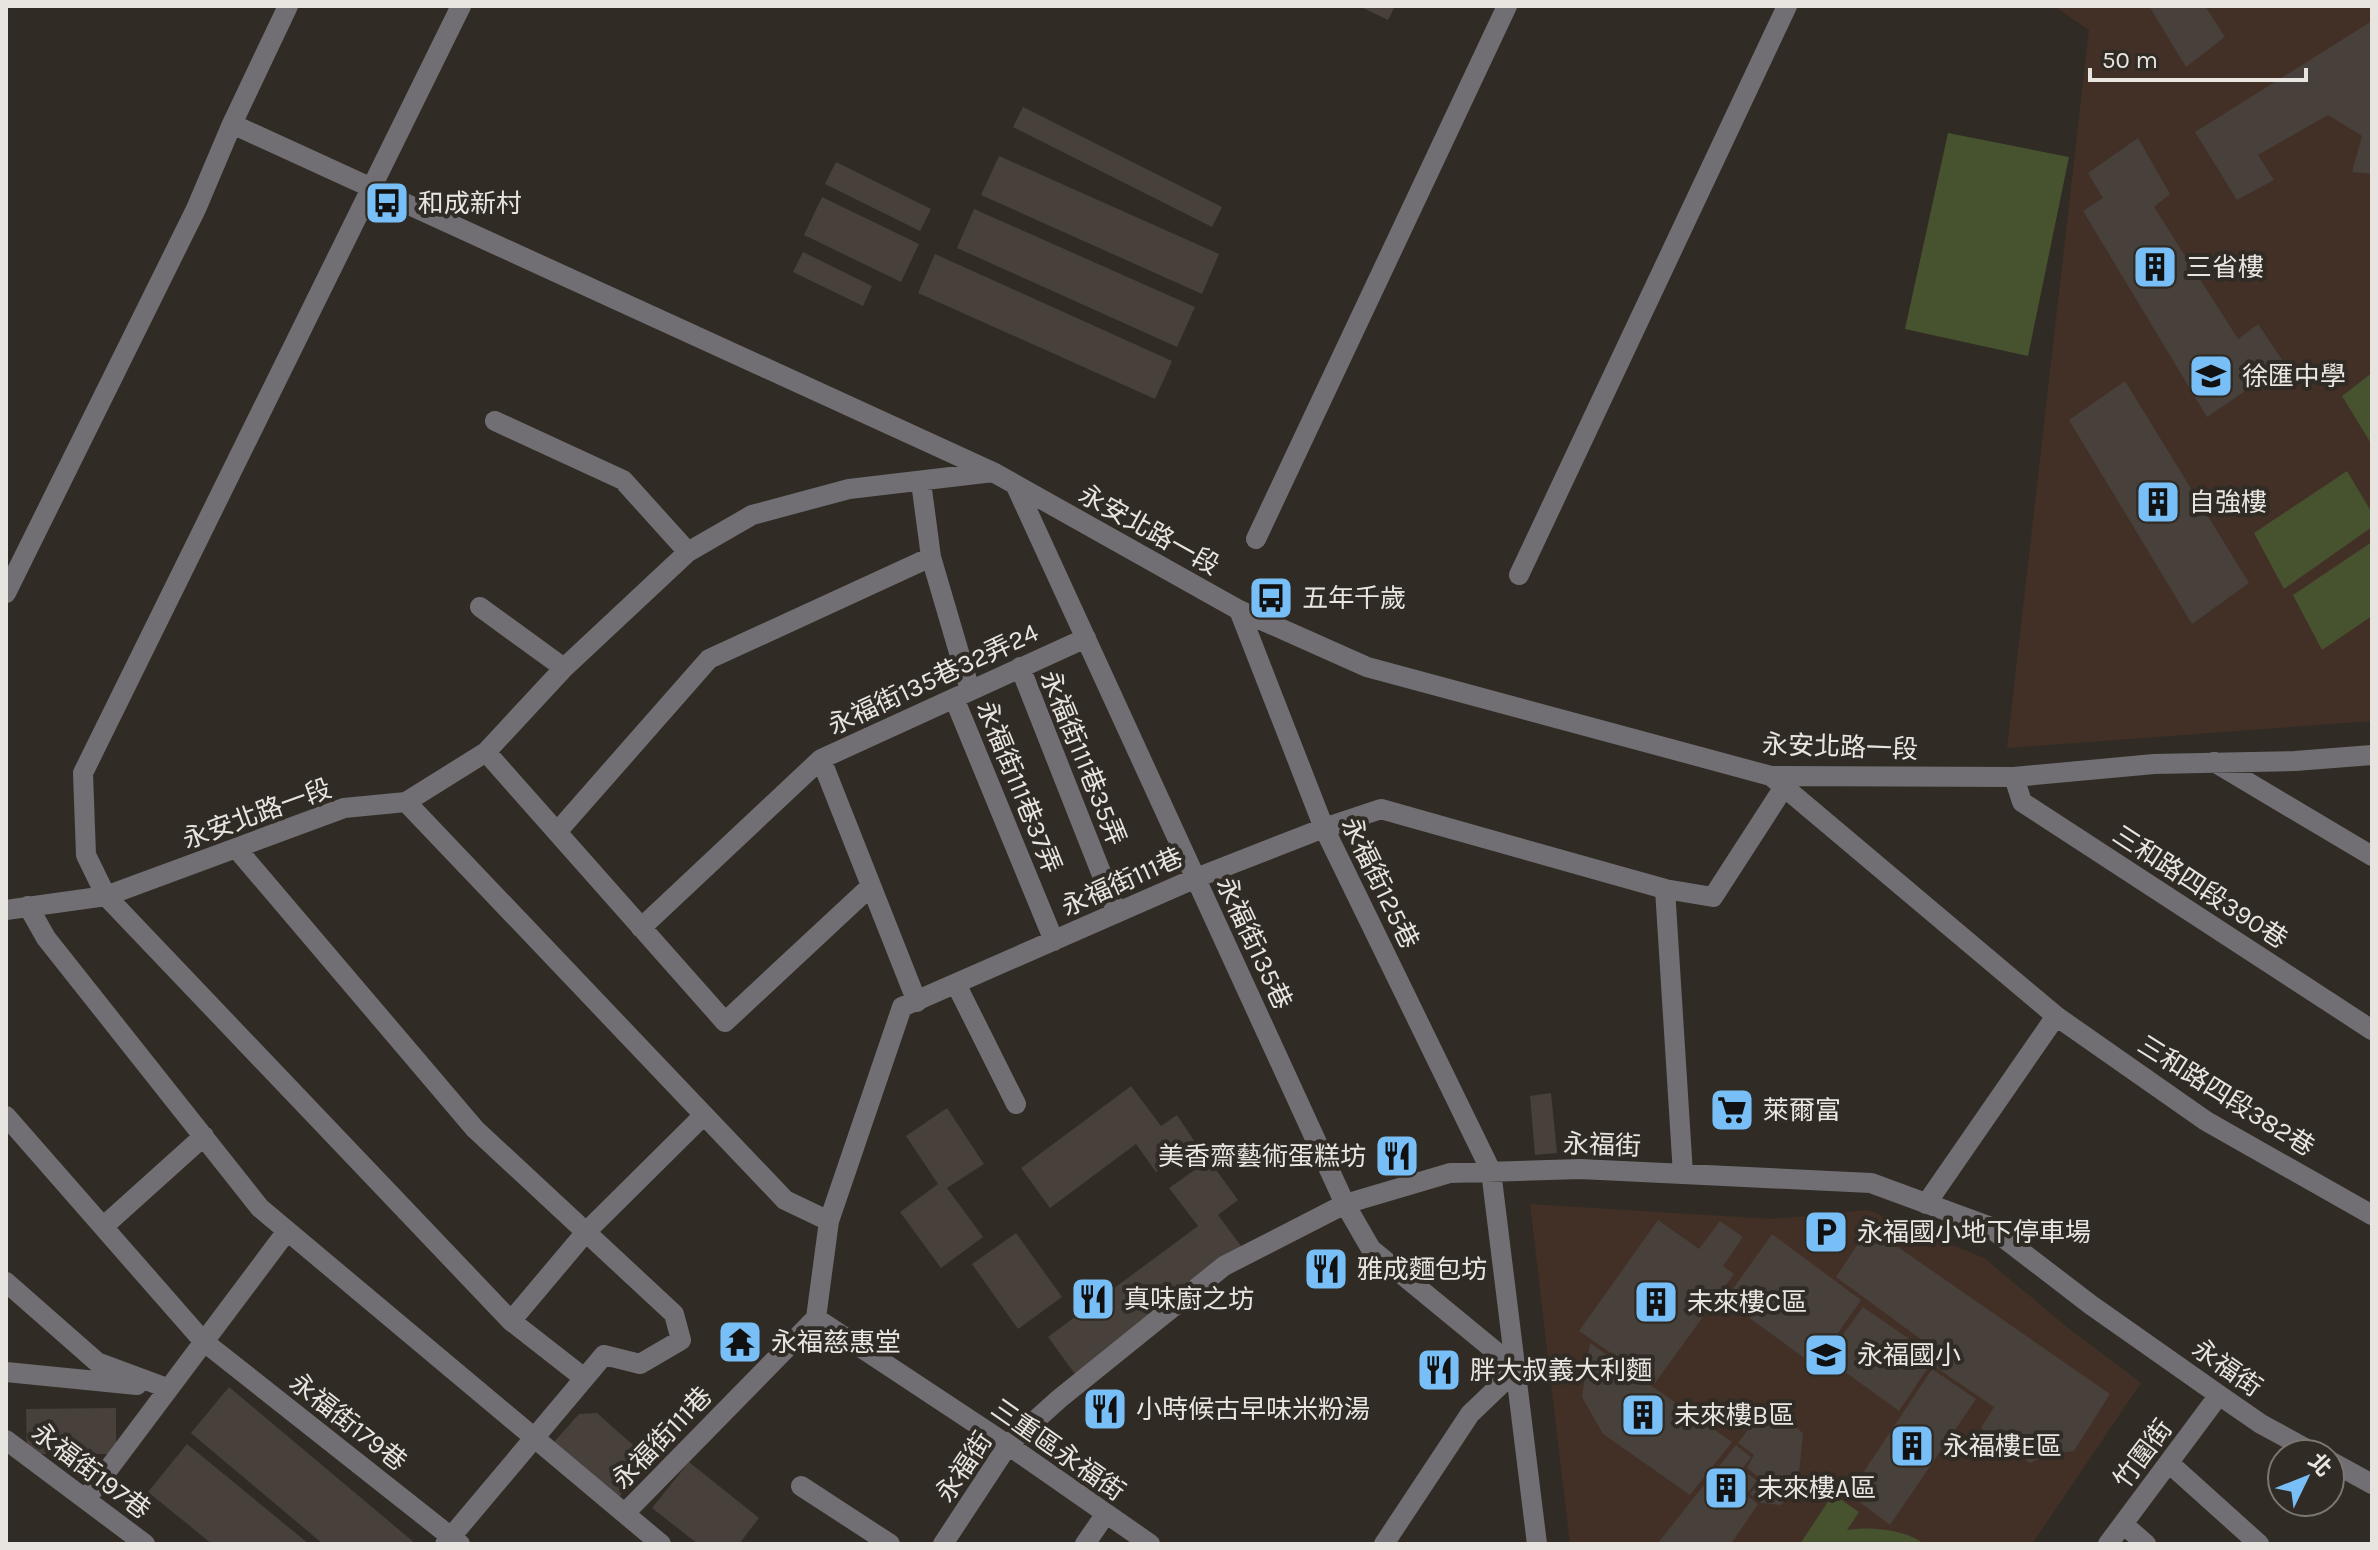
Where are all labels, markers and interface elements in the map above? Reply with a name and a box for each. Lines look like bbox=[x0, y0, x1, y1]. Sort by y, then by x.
scale bar bbox=[2090, 32, 2306, 82]
text: 50 m bbox=[2102, 46, 2158, 74]
bus stop icon: 和成新村 bbox=[363, 179, 411, 227]
place label: 和成新村 bbox=[418, 188, 522, 219]
building icon: 三省樓 bbox=[2131, 243, 2179, 291]
place label: 三省樓 bbox=[2186, 252, 2264, 283]
school or university icon: 徐匯中學 bbox=[2187, 352, 2235, 400]
place label: 徐匯中學 bbox=[2242, 361, 2346, 392]
building icon: 自強樓 bbox=[2134, 478, 2182, 526]
street label: 永安北路一段 bbox=[1073, 479, 1225, 581]
place label: 自強樓 bbox=[2189, 487, 2267, 518]
bus stop icon: 五年千歲 bbox=[1247, 574, 1295, 622]
place label: 五年千歲 bbox=[1302, 583, 1406, 614]
street label: 永福街135巷32弄24 bbox=[823, 617, 1043, 741]
street label: 永福街111巷35弄 bbox=[1034, 666, 1132, 850]
street label: 永福街111巷37弄 bbox=[970, 696, 1068, 878]
street label: 永安北路一段 bbox=[1761, 729, 1919, 765]
street label: 永安北路一段 bbox=[178, 773, 336, 855]
street label: 永福街125巷 bbox=[1335, 812, 1425, 954]
street label: 三和路四段390巷 bbox=[2107, 819, 2293, 955]
street label: 永福街111巷 bbox=[1056, 841, 1188, 923]
street label: 永福街135巷 bbox=[1210, 872, 1298, 1014]
street label: 三和路四段382巷 bbox=[2132, 1029, 2320, 1163]
supermarket icon: 萊爾富 bbox=[1708, 1086, 1756, 1134]
place label: 萊爾富 bbox=[1763, 1095, 1841, 1126]
street label: 永福街 bbox=[1562, 1128, 1642, 1162]
restaurant icon: 美香齋藝術蛋糕坊 bbox=[1373, 1132, 1421, 1180]
place label: 美香齋藝術蛋糕坊 bbox=[1158, 1141, 1366, 1172]
parking icon: 永福國小地下停車場 bbox=[1802, 1208, 1850, 1256]
place label: 永福國小地下停車場 bbox=[1857, 1217, 2091, 1248]
restaurant icon: 雅成麵包坊 bbox=[1302, 1245, 1350, 1293]
place label: 雅成麵包坊 bbox=[1357, 1254, 1487, 1285]
restaurant icon: 真味廚之坊 bbox=[1069, 1275, 1117, 1323]
building icon: 未來樓C區 bbox=[1632, 1278, 1680, 1326]
place label: 真味廚之坊 bbox=[1124, 1284, 1254, 1315]
place label: 未來樓C區 bbox=[1687, 1287, 1807, 1318]
temple icon: 永福慈惠堂 bbox=[716, 1318, 764, 1366]
place label: 永福慈惠堂 bbox=[771, 1327, 901, 1358]
school or university icon: 永福國小 bbox=[1802, 1331, 1850, 1379]
street label: 永福街 bbox=[2186, 1333, 2268, 1403]
place label: 永福國小 bbox=[1857, 1340, 1961, 1371]
restaurant icon: 胖大叔義大利麵 bbox=[1415, 1346, 1463, 1394]
place label: 胖大叔義大利麵 bbox=[1470, 1355, 1652, 1386]
street label: 永福街179巷 bbox=[283, 1367, 413, 1477]
street label: 永福街111巷 bbox=[606, 1381, 718, 1495]
restaurant icon: 小時候古早味米粉湯 bbox=[1081, 1385, 1129, 1433]
building icon: 未來樓B區 bbox=[1619, 1391, 1667, 1439]
street label: 三重區永福街 bbox=[985, 1393, 1131, 1507]
place label: 小時候古早味米粉湯 bbox=[1136, 1394, 1370, 1425]
place label: 未來樓B區 bbox=[1674, 1400, 1794, 1431]
street label: 竹圍街 bbox=[2107, 1414, 2179, 1494]
street label: 永福街197巷 bbox=[26, 1417, 156, 1525]
building icon: 永福樓E區 bbox=[1888, 1422, 1936, 1470]
street label: 永福街 bbox=[929, 1426, 999, 1508]
place label: 永福樓E區 bbox=[1943, 1431, 2062, 1462]
north arrow bbox=[2266, 1438, 2346, 1518]
text: 北 bbox=[2303, 1448, 2337, 1482]
building icon: 未來樓A區 bbox=[1702, 1464, 1750, 1512]
place label: 未來樓A區 bbox=[1757, 1473, 1876, 1504]

